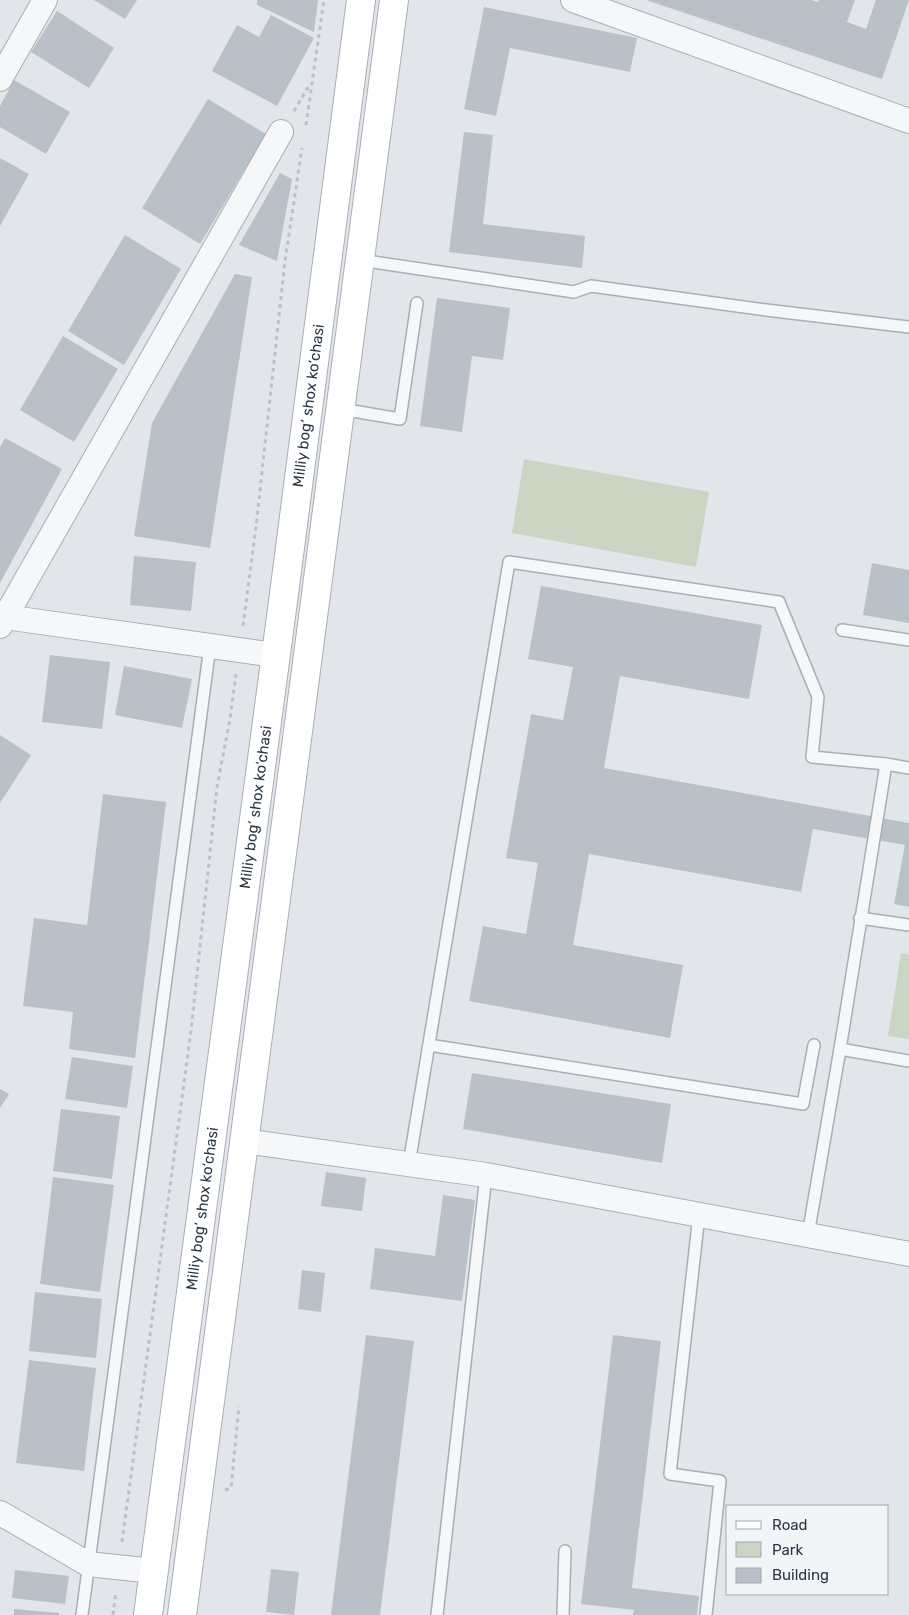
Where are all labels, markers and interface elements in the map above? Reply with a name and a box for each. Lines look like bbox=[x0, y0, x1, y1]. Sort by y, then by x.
street label: Milliy bog‘ shox ko‘chasi bbox=[289, 323, 328, 488]
street label: Milliy bog‘ shox ko‘chasi bbox=[236, 725, 275, 890]
street label: Milliy bog‘ shox ko‘chasi bbox=[182, 1126, 222, 1291]
legend bbox=[726, 1505, 889, 1595]
text: Road bbox=[772, 1516, 808, 1534]
text: Park bbox=[772, 1541, 803, 1559]
text: Building bbox=[772, 1566, 829, 1584]

